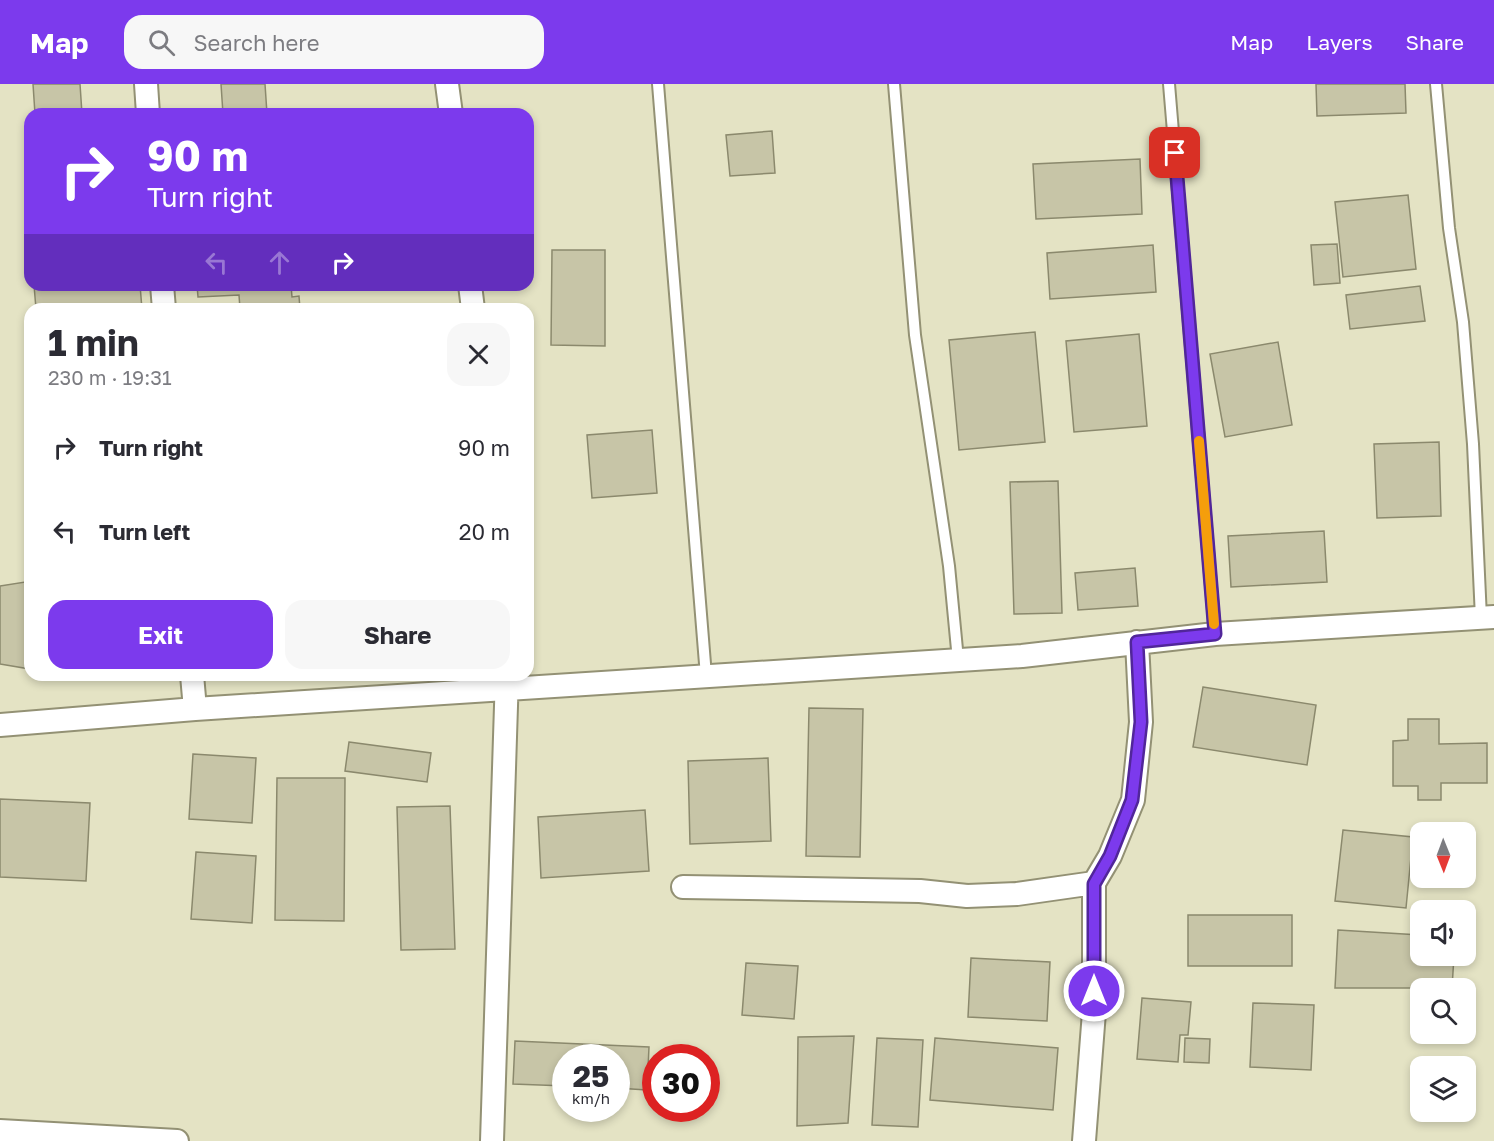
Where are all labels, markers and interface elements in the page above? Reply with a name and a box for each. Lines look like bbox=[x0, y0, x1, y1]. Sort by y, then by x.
search box bbox=[124, 15, 544, 69]
text: Map bbox=[30, 26, 88, 59]
icon: search bbox=[145, 26, 178, 59]
text: Search here bbox=[193, 29, 319, 56]
text: Map bbox=[1230, 29, 1273, 55]
text: Layers bbox=[1306, 29, 1373, 55]
text: Share bbox=[1406, 29, 1464, 55]
pin bbox=[1149, 127, 1200, 178]
text: 90 m bbox=[147, 130, 248, 180]
icon: right bbox=[48, 132, 126, 210]
icon: arrive bbox=[1158, 136, 1191, 169]
text: Turn right bbox=[147, 181, 273, 213]
icon: left bbox=[200, 246, 233, 279]
icon: ahead bbox=[263, 246, 296, 279]
icon: right bbox=[326, 246, 359, 279]
text: 1 min bbox=[48, 321, 139, 364]
button: close bbox=[447, 323, 510, 386]
text: 230 m · 19:31 bbox=[48, 365, 172, 389]
icon: right bbox=[48, 431, 81, 464]
text: Turn right bbox=[99, 434, 203, 461]
text: 90 m bbox=[458, 434, 510, 461]
icon: left bbox=[48, 515, 81, 548]
text: Turn left bbox=[99, 518, 190, 545]
text: 20 m bbox=[459, 518, 510, 545]
button: Exit bbox=[48, 600, 273, 669]
button: Share bbox=[285, 600, 510, 669]
north arrow bbox=[1410, 822, 1476, 888]
map controls bbox=[1410, 822, 1476, 1122]
button: sound bbox=[1410, 900, 1476, 966]
position arrow bbox=[1062, 959, 1126, 1023]
button: search bbox=[1410, 978, 1476, 1044]
speed limit sign: 30 bbox=[642, 1044, 720, 1122]
button: layers bbox=[1410, 1056, 1476, 1122]
text: 25 bbox=[573, 1058, 609, 1094]
text: km/h bbox=[572, 1089, 610, 1107]

